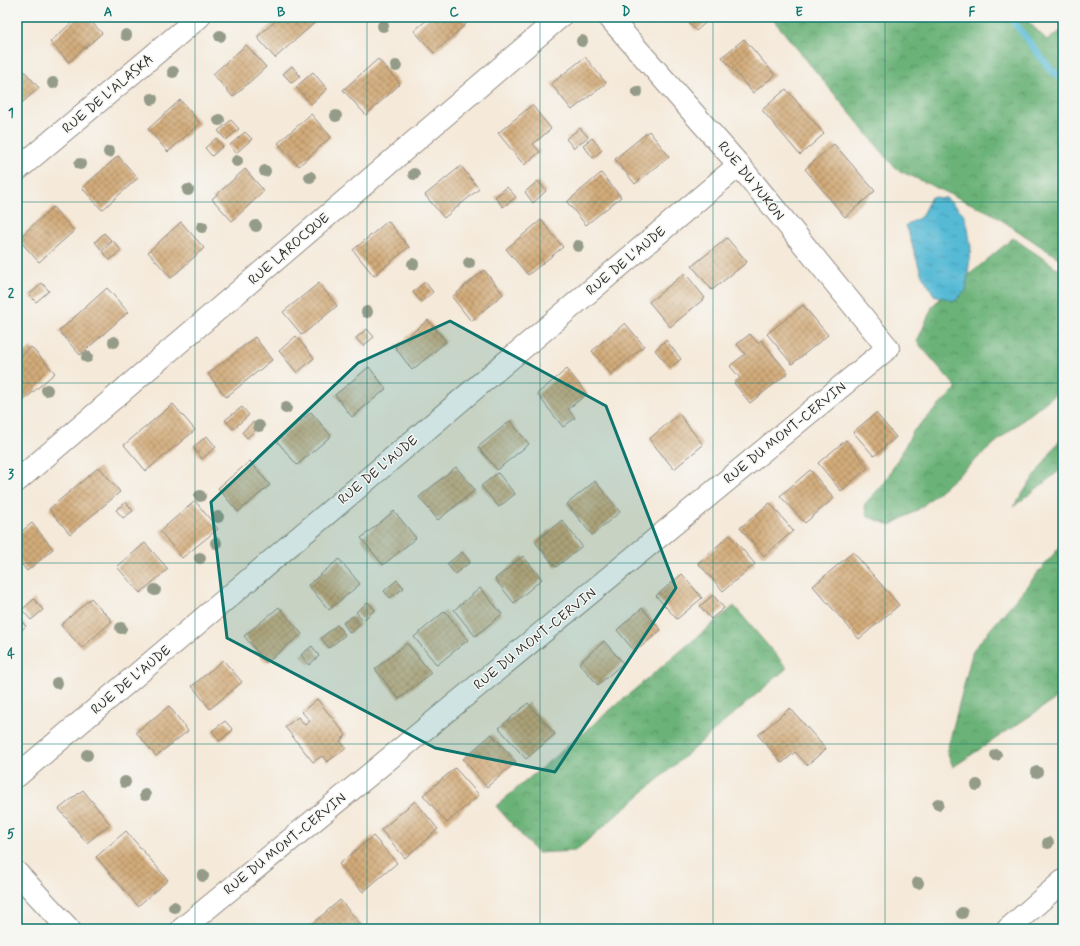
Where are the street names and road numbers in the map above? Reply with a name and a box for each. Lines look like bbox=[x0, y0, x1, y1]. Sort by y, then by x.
street label: RUE DE L'ALASKA bbox=[59, 51, 157, 137]
street label: RUE DU YUKON bbox=[714, 138, 788, 224]
street label: RUE LAROCQUE bbox=[245, 209, 333, 289]
street label: RUE DE L'AUDE bbox=[582, 222, 670, 300]
street label: RUE DU MONT-CERVIN bbox=[720, 378, 850, 488]
street label: RUE DE L'AUDE bbox=[334, 431, 422, 509]
street label: RUE DU MONT-CERVIN bbox=[470, 584, 600, 694]
street label: RUE DE L'AUDE bbox=[87, 641, 175, 719]
street label: RUE DU MONT-CERVIN bbox=[220, 789, 350, 899]

